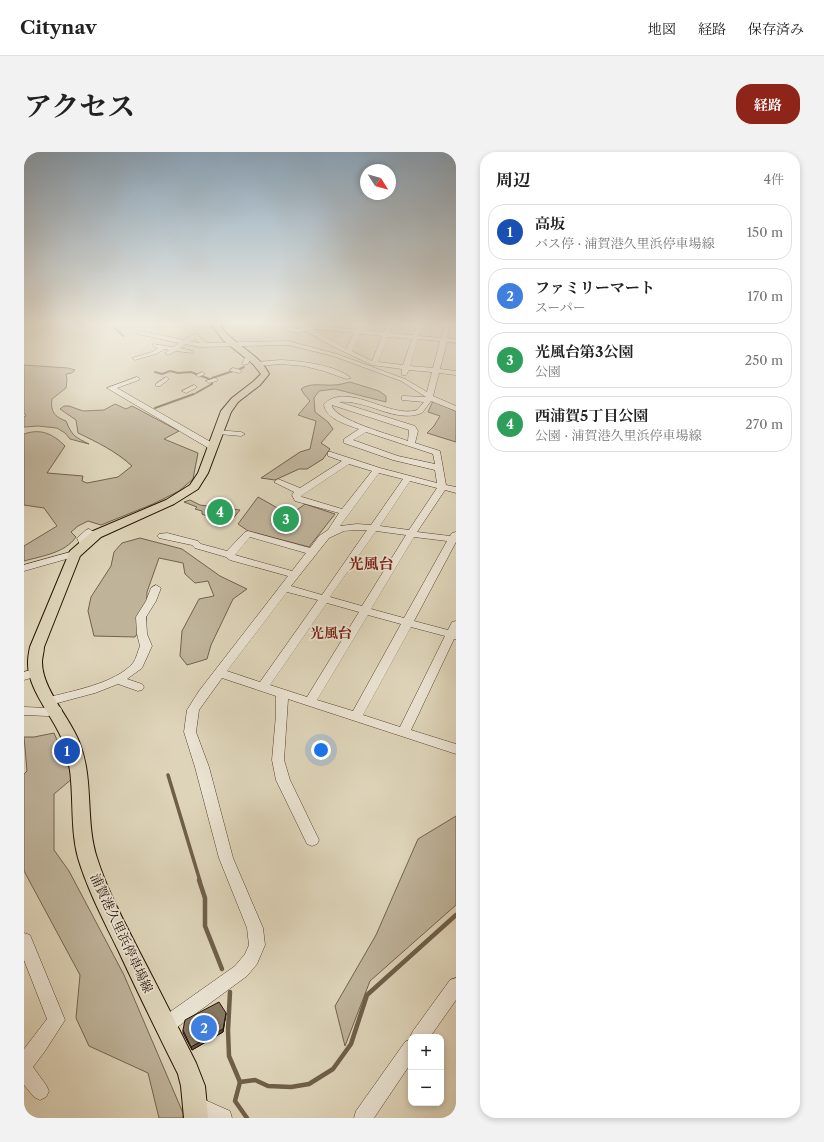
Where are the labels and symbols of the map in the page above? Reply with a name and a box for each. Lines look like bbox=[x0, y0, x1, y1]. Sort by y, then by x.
north arrow bbox=[360, 164, 396, 200]
pin: 4 bbox=[207, 497, 233, 527]
pin: 3 bbox=[273, 504, 299, 534]
district label: 光風台 bbox=[348, 554, 394, 573]
district label: 光風台 bbox=[310, 624, 352, 642]
pin: 1 bbox=[54, 736, 80, 766]
your location bbox=[311, 740, 331, 760]
street label: 浦賀港久里浜停車場線 bbox=[87, 871, 157, 995]
pin: 2 bbox=[191, 1013, 217, 1043]

